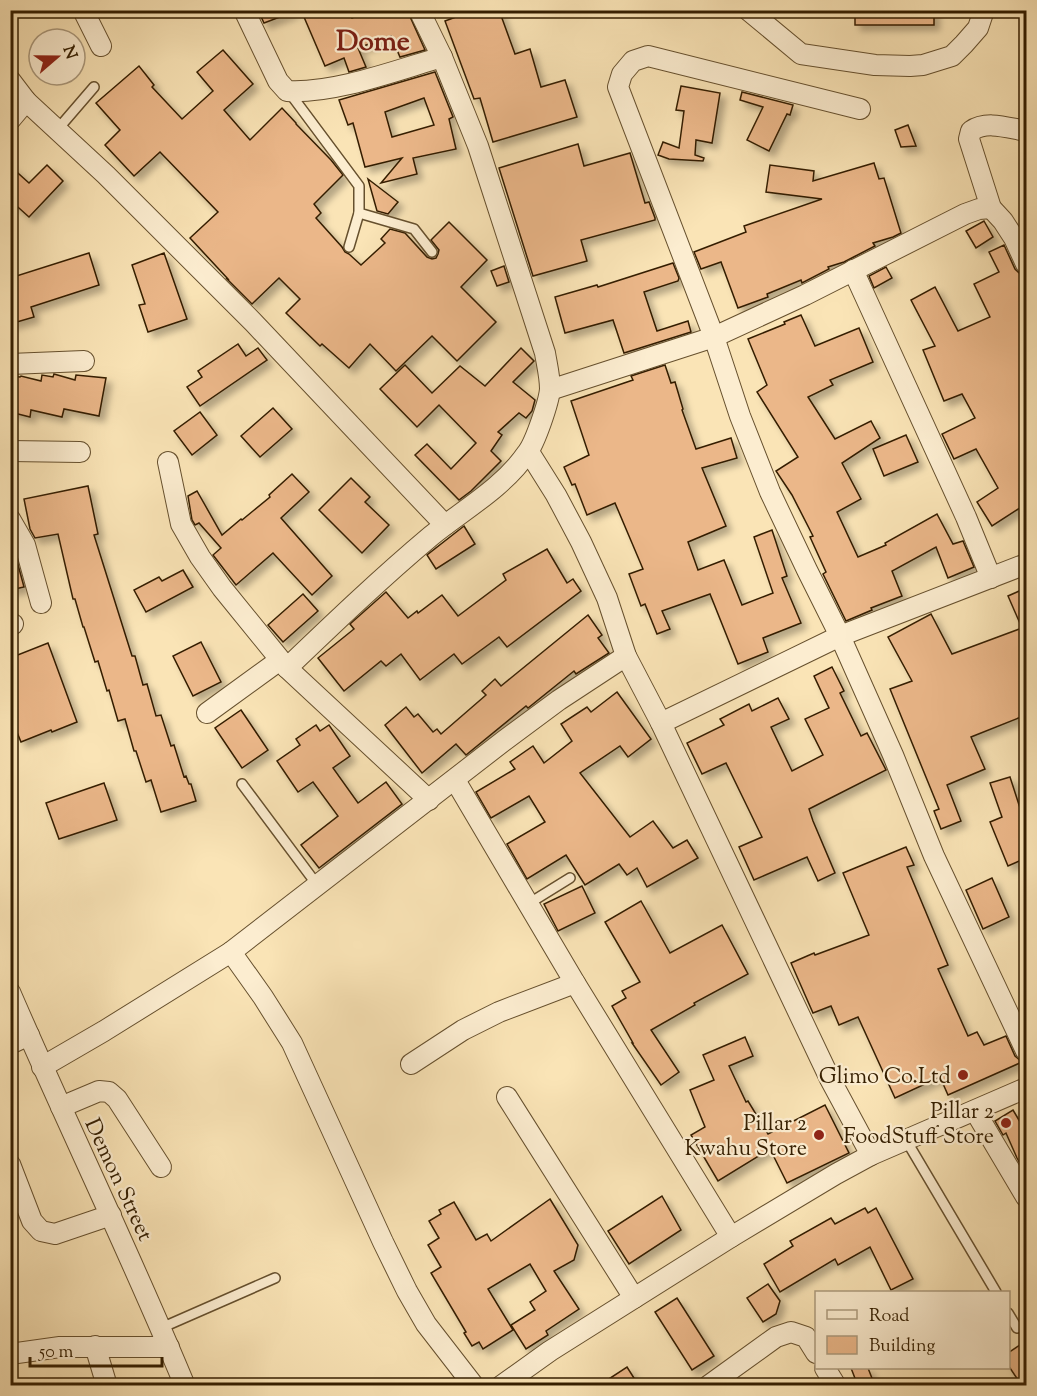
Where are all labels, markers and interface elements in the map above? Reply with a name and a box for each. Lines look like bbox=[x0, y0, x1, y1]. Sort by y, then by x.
district label: Dome bbox=[336, 23, 410, 63]
north arrow bbox=[27, 27, 87, 87]
text: N bbox=[56, 43, 82, 63]
place label: Glimo Co.Ltd bbox=[819, 1062, 951, 1094]
marker: Glimo Co.Ltd bbox=[956, 1068, 970, 1082]
place label: Pillar 2 FoodStuff Store bbox=[843, 1097, 994, 1154]
place label: Pillar 2 Kwahu Store bbox=[684, 1109, 807, 1166]
street label: Demon Street bbox=[75, 1114, 160, 1247]
marker: Pillar 2 FoodStuff Store bbox=[999, 1116, 1013, 1130]
marker: Pillar 2 Kwahu Store bbox=[812, 1128, 826, 1142]
legend bbox=[815, 1291, 1010, 1369]
text: Road bbox=[869, 1304, 909, 1330]
scale bar bbox=[30, 1330, 162, 1368]
text: Building bbox=[869, 1334, 935, 1360]
text: 50 m bbox=[38, 1340, 74, 1366]

